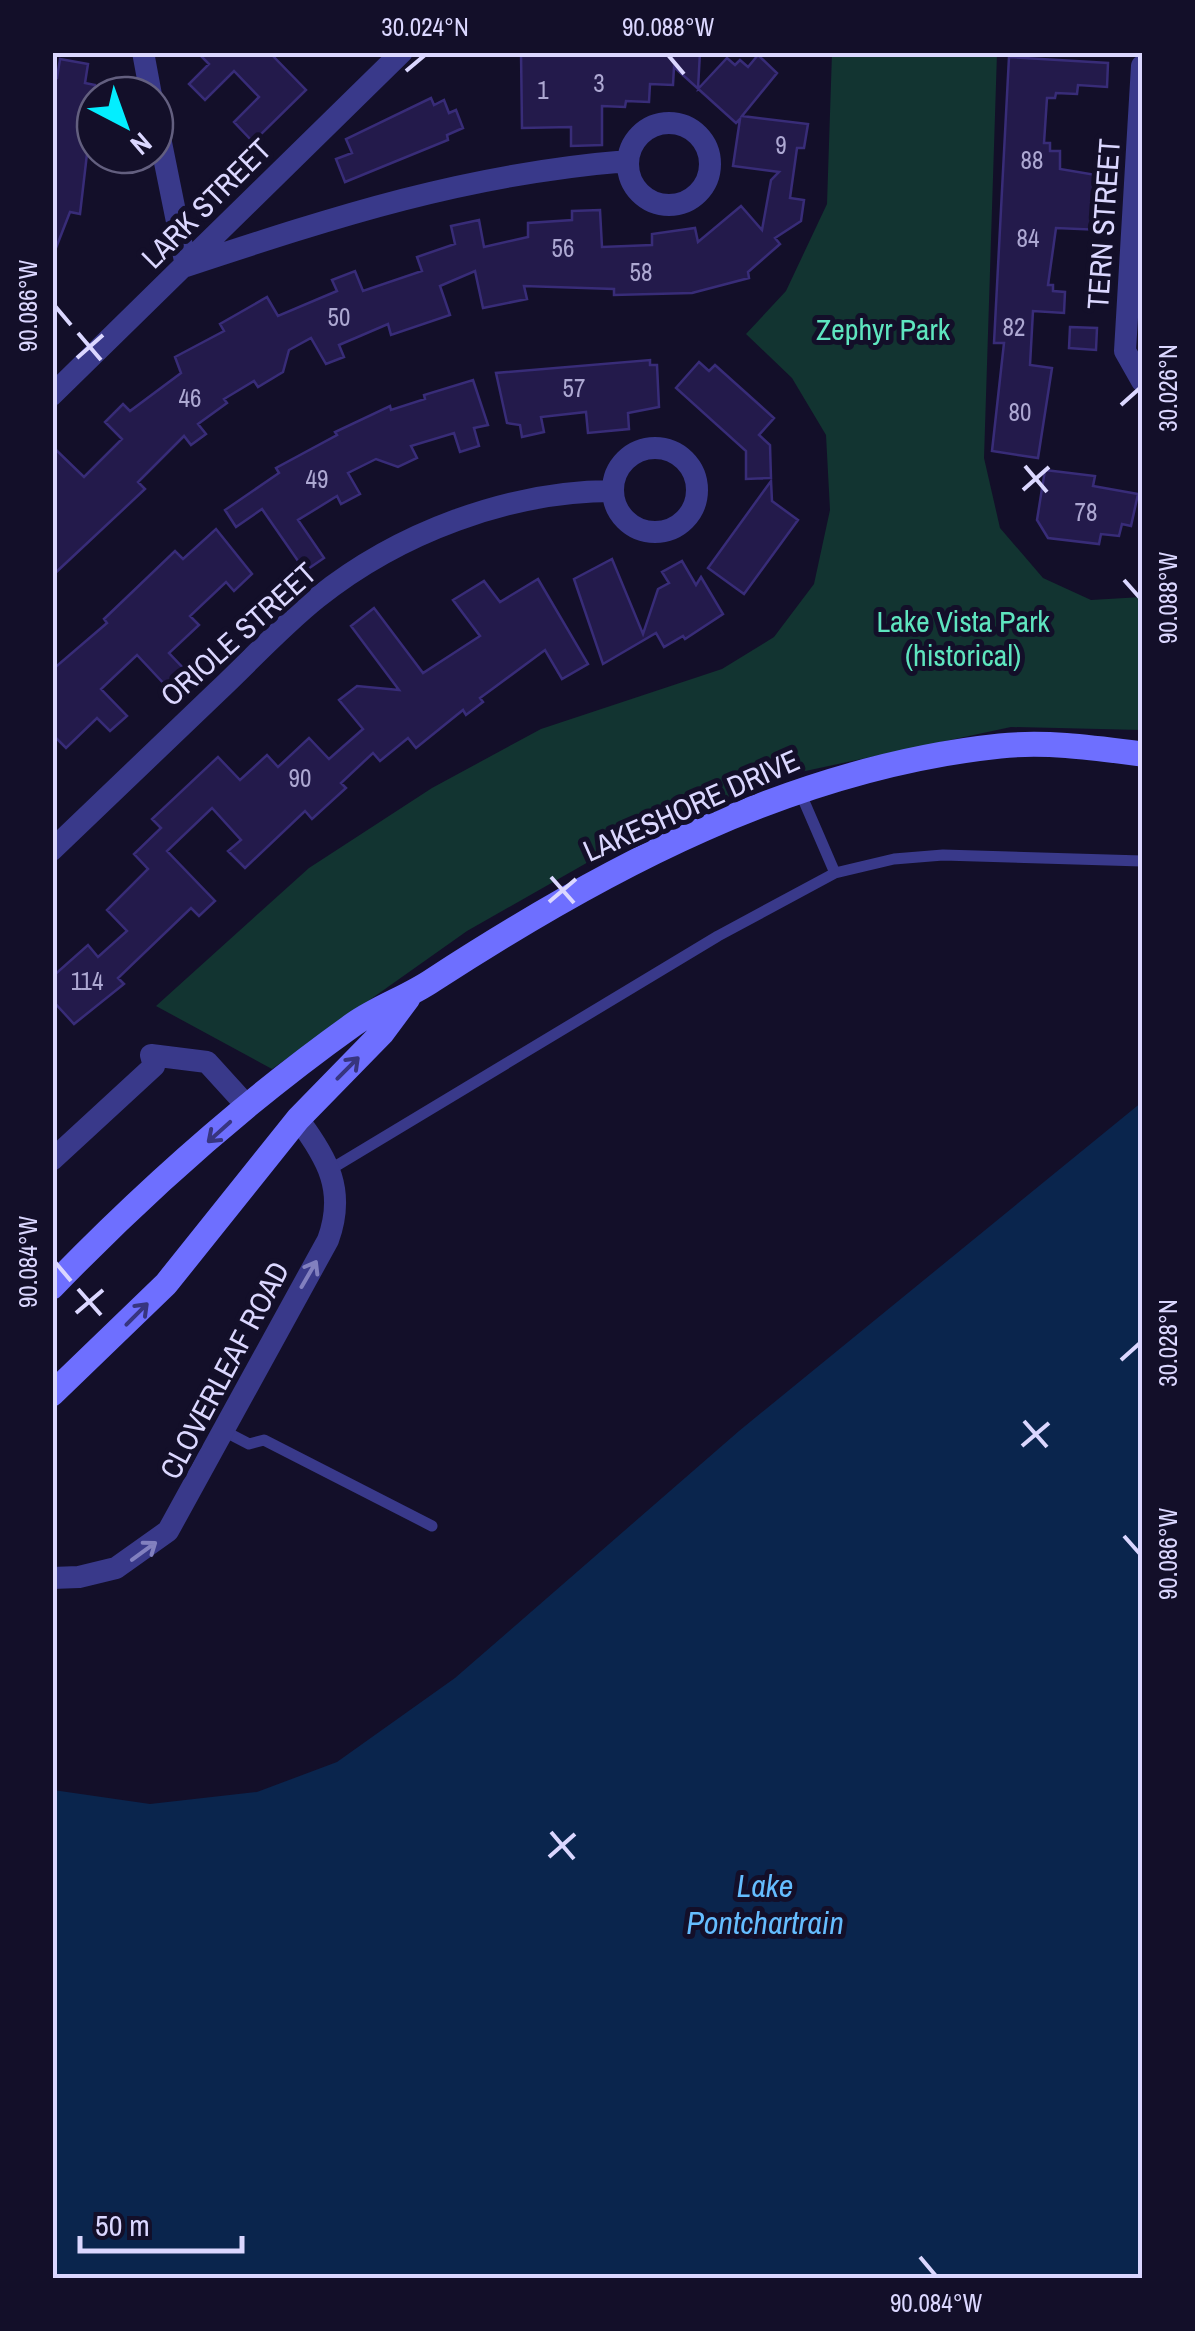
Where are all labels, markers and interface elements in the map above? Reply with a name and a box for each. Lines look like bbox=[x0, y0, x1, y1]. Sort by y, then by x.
text: 30.024°N bbox=[381, 10, 469, 44]
text: 90.088°W bbox=[622, 10, 715, 44]
house number: 3 bbox=[593, 66, 605, 100]
house number: 1 bbox=[537, 73, 549, 107]
north arrow bbox=[75, 75, 175, 175]
text: N bbox=[123, 124, 160, 164]
house number: 9 bbox=[775, 128, 787, 162]
street label: LARK STREET bbox=[132, 129, 280, 277]
street label: TERN STREET bbox=[1077, 137, 1129, 311]
house number: 88 bbox=[1021, 143, 1043, 177]
house number: 84 bbox=[1017, 221, 1039, 255]
house number: 56 bbox=[552, 231, 574, 265]
house number: 58 bbox=[630, 255, 652, 289]
text: 90.086°W bbox=[11, 259, 45, 352]
house number: 50 bbox=[328, 300, 350, 334]
park label: Zephyr Park bbox=[816, 309, 951, 349]
house number: 82 bbox=[1003, 310, 1025, 344]
text: 30.026°N bbox=[1151, 344, 1185, 432]
house number: 57 bbox=[563, 371, 585, 405]
house number: 46 bbox=[179, 381, 201, 415]
house number: 80 bbox=[1009, 395, 1031, 429]
house number: 49 bbox=[306, 462, 328, 496]
house number: 78 bbox=[1075, 495, 1097, 529]
text: 90.088°W bbox=[1151, 551, 1185, 644]
street label: ORIOLE STREET bbox=[151, 553, 325, 715]
park label: Lake Vista Park (historical) bbox=[876, 601, 1050, 675]
street label: LAKESHORE DRIVE bbox=[577, 739, 805, 871]
house number: 90 bbox=[289, 761, 311, 795]
house number: 114 bbox=[71, 964, 103, 998]
one-way arrow bbox=[336, 1056, 360, 1080]
one-way arrow bbox=[207, 1120, 232, 1143]
text: 90.084°W bbox=[11, 1215, 45, 1308]
street label: CLOVERLEAF ROAD bbox=[150, 1254, 298, 1486]
one-way arrow bbox=[300, 1259, 320, 1289]
text: 30.028°N bbox=[1151, 1299, 1185, 1387]
one-way arrow bbox=[124, 1302, 148, 1326]
text: 90.086°W bbox=[1151, 1507, 1185, 1600]
one-way arrow bbox=[130, 1541, 157, 1562]
water label: Lake Pontchartrain bbox=[686, 1864, 844, 1944]
scale bar bbox=[80, 2191, 242, 2253]
text: 50 m bbox=[95, 2205, 150, 2245]
text: 90.084°W bbox=[890, 2286, 983, 2320]

